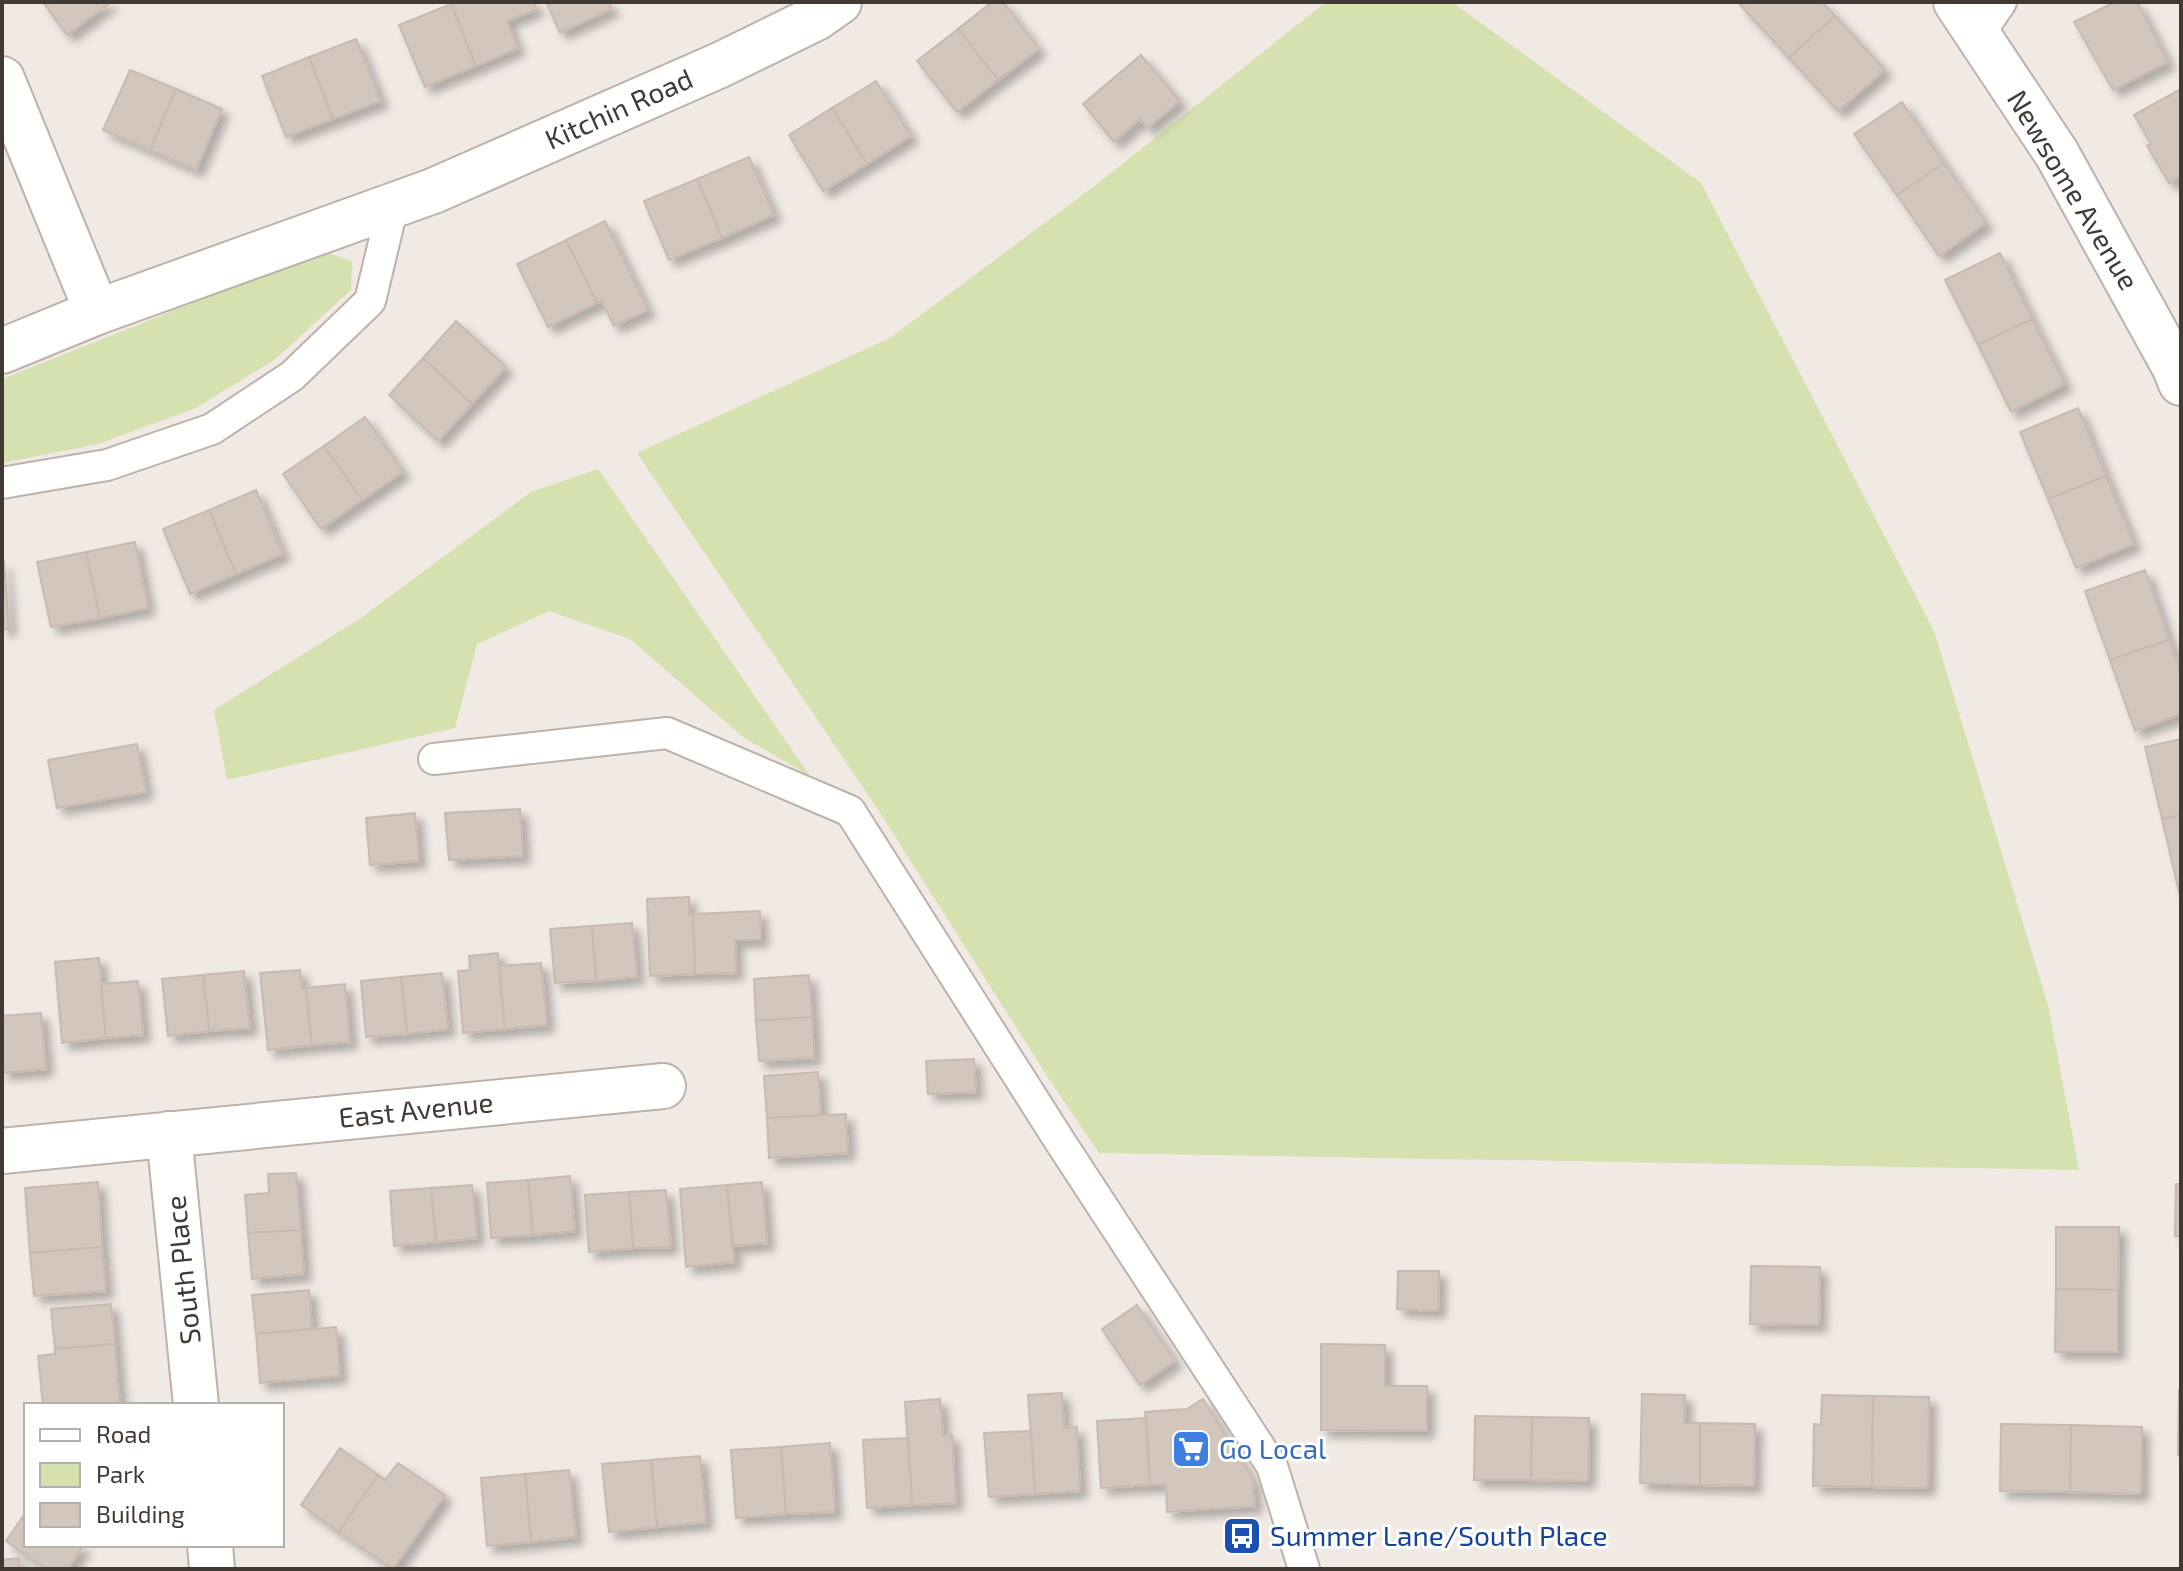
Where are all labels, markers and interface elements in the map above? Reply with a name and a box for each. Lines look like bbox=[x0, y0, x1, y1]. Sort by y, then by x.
street label: Kitchin Road bbox=[539, 60, 698, 156]
street label: Newsome Avenue bbox=[2001, 83, 2147, 296]
street label: East Avenue bbox=[337, 1084, 495, 1134]
street label: South Place bbox=[157, 1194, 207, 1346]
legend bbox=[24, 1403, 284, 1547]
text: Road bbox=[96, 1419, 151, 1448]
supermarket icon: Go Local bbox=[1170, 1428, 1212, 1470]
place label: Go Local bbox=[1219, 1431, 1327, 1465]
text: Park bbox=[96, 1459, 145, 1488]
text: Building bbox=[96, 1499, 185, 1528]
bus stop icon: Summer Lane/South Place bbox=[1221, 1515, 1263, 1557]
place label: Summer Lane/South Place bbox=[1270, 1518, 1608, 1552]

